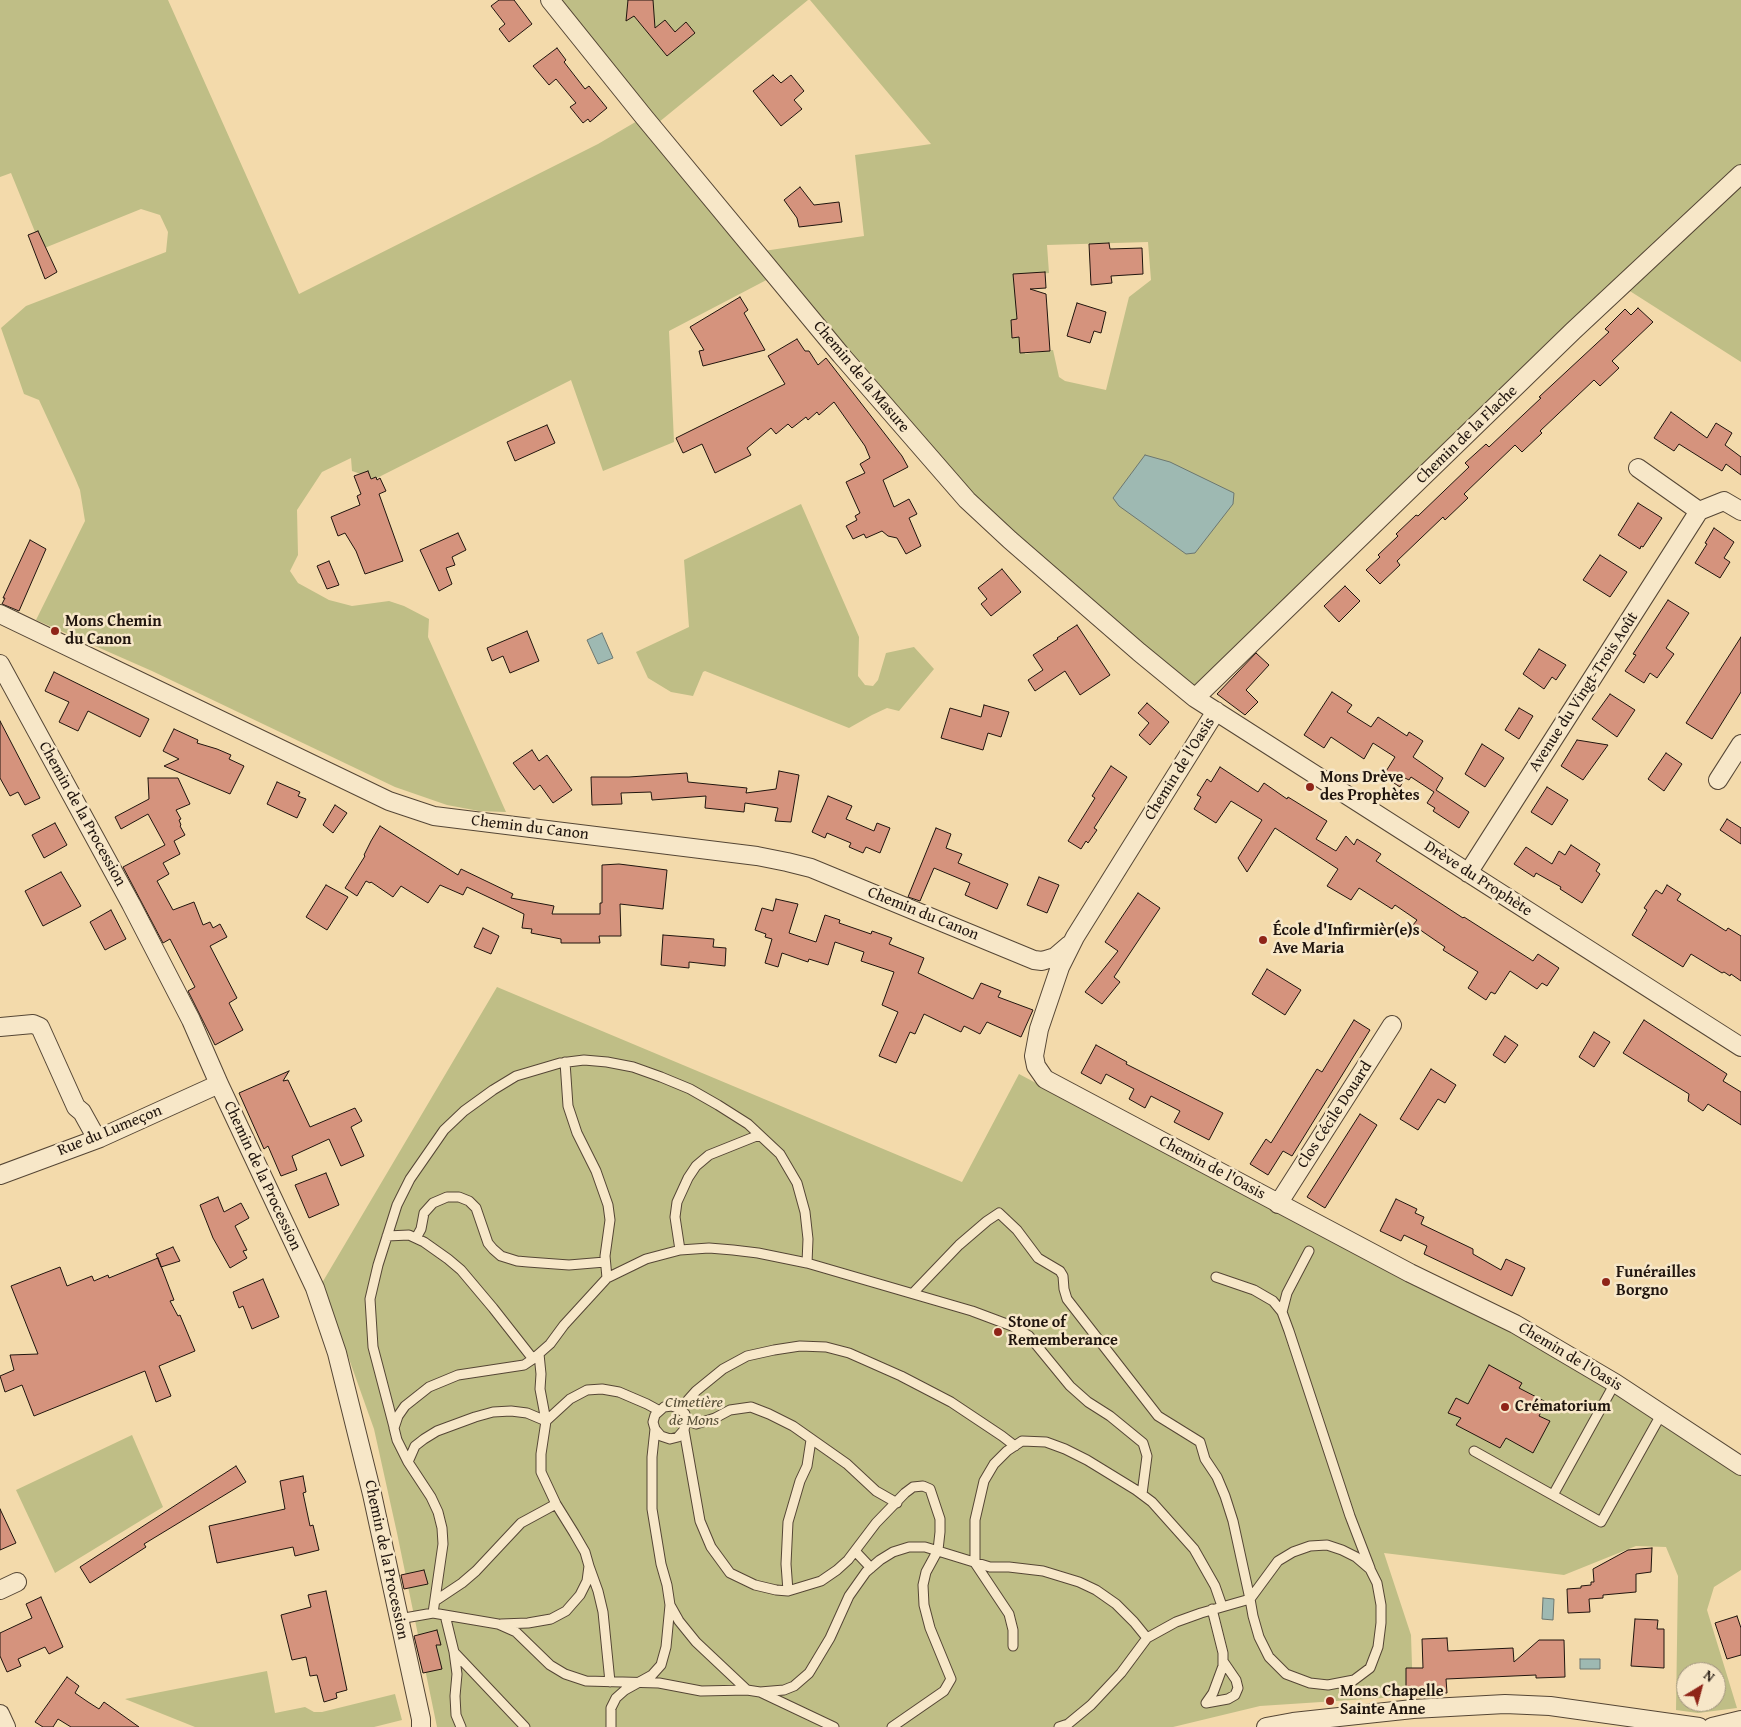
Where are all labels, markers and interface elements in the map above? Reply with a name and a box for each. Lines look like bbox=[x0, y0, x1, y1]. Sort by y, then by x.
street label: Chemin de la Masure bbox=[809, 317, 913, 437]
street label: Chemin de la Flache bbox=[1412, 382, 1522, 488]
street label: Avenue du Vingt-Trois Août bbox=[1525, 609, 1643, 775]
place label: Mons Chemin du Canon bbox=[65, 612, 162, 650]
marker: Mons Chemin du Canon bbox=[49, 625, 61, 637]
street label: Chemin de l'Oasis bbox=[1141, 714, 1219, 824]
street label: Chemin de la Procession bbox=[34, 738, 130, 890]
place label: Mons Drève des Prophètes bbox=[1320, 768, 1420, 806]
marker: Mons Drève des Prophètes bbox=[1304, 781, 1316, 793]
street label: Chemin du Canon bbox=[470, 811, 590, 845]
street label: Drève du Prophète bbox=[1421, 837, 1535, 921]
street label: Chemin du Canon bbox=[865, 883, 981, 945]
place label: École d'Infirmièr(e)s Ave Maria bbox=[1273, 921, 1420, 959]
marker: École d'Infirmièr(e)s Ave Maria bbox=[1257, 934, 1269, 946]
street label: Clos Cécile Douard bbox=[1293, 1058, 1377, 1172]
street label: Chemin de la Procession bbox=[219, 1098, 305, 1254]
street label: Rue du Lumeçon bbox=[55, 1101, 165, 1161]
street label: Chemin de l'Oasis bbox=[1155, 1132, 1269, 1204]
place label: Funérailles Borgno bbox=[1616, 1263, 1696, 1301]
marker: Funérailles Borgno bbox=[1600, 1276, 1612, 1288]
place label: Stone of Rememberance bbox=[1008, 1313, 1118, 1351]
street label: Chemin de l'Oasis bbox=[1515, 1318, 1625, 1396]
marker: Stone of Rememberance bbox=[992, 1326, 1004, 1338]
park label: Cimetière de Mons bbox=[665, 1393, 723, 1431]
place label: Crématorium bbox=[1515, 1397, 1611, 1417]
marker: Crématorium bbox=[1499, 1401, 1511, 1413]
street label: Chemin de la Procession bbox=[360, 1479, 412, 1641]
north arrow bbox=[1676, 1662, 1726, 1712]
text: N bbox=[1700, 1665, 1719, 1687]
place label: Mons Chapelle Sainte Anne bbox=[1340, 1682, 1444, 1720]
marker: Mons Chapelle Sainte Anne bbox=[1324, 1695, 1336, 1707]

